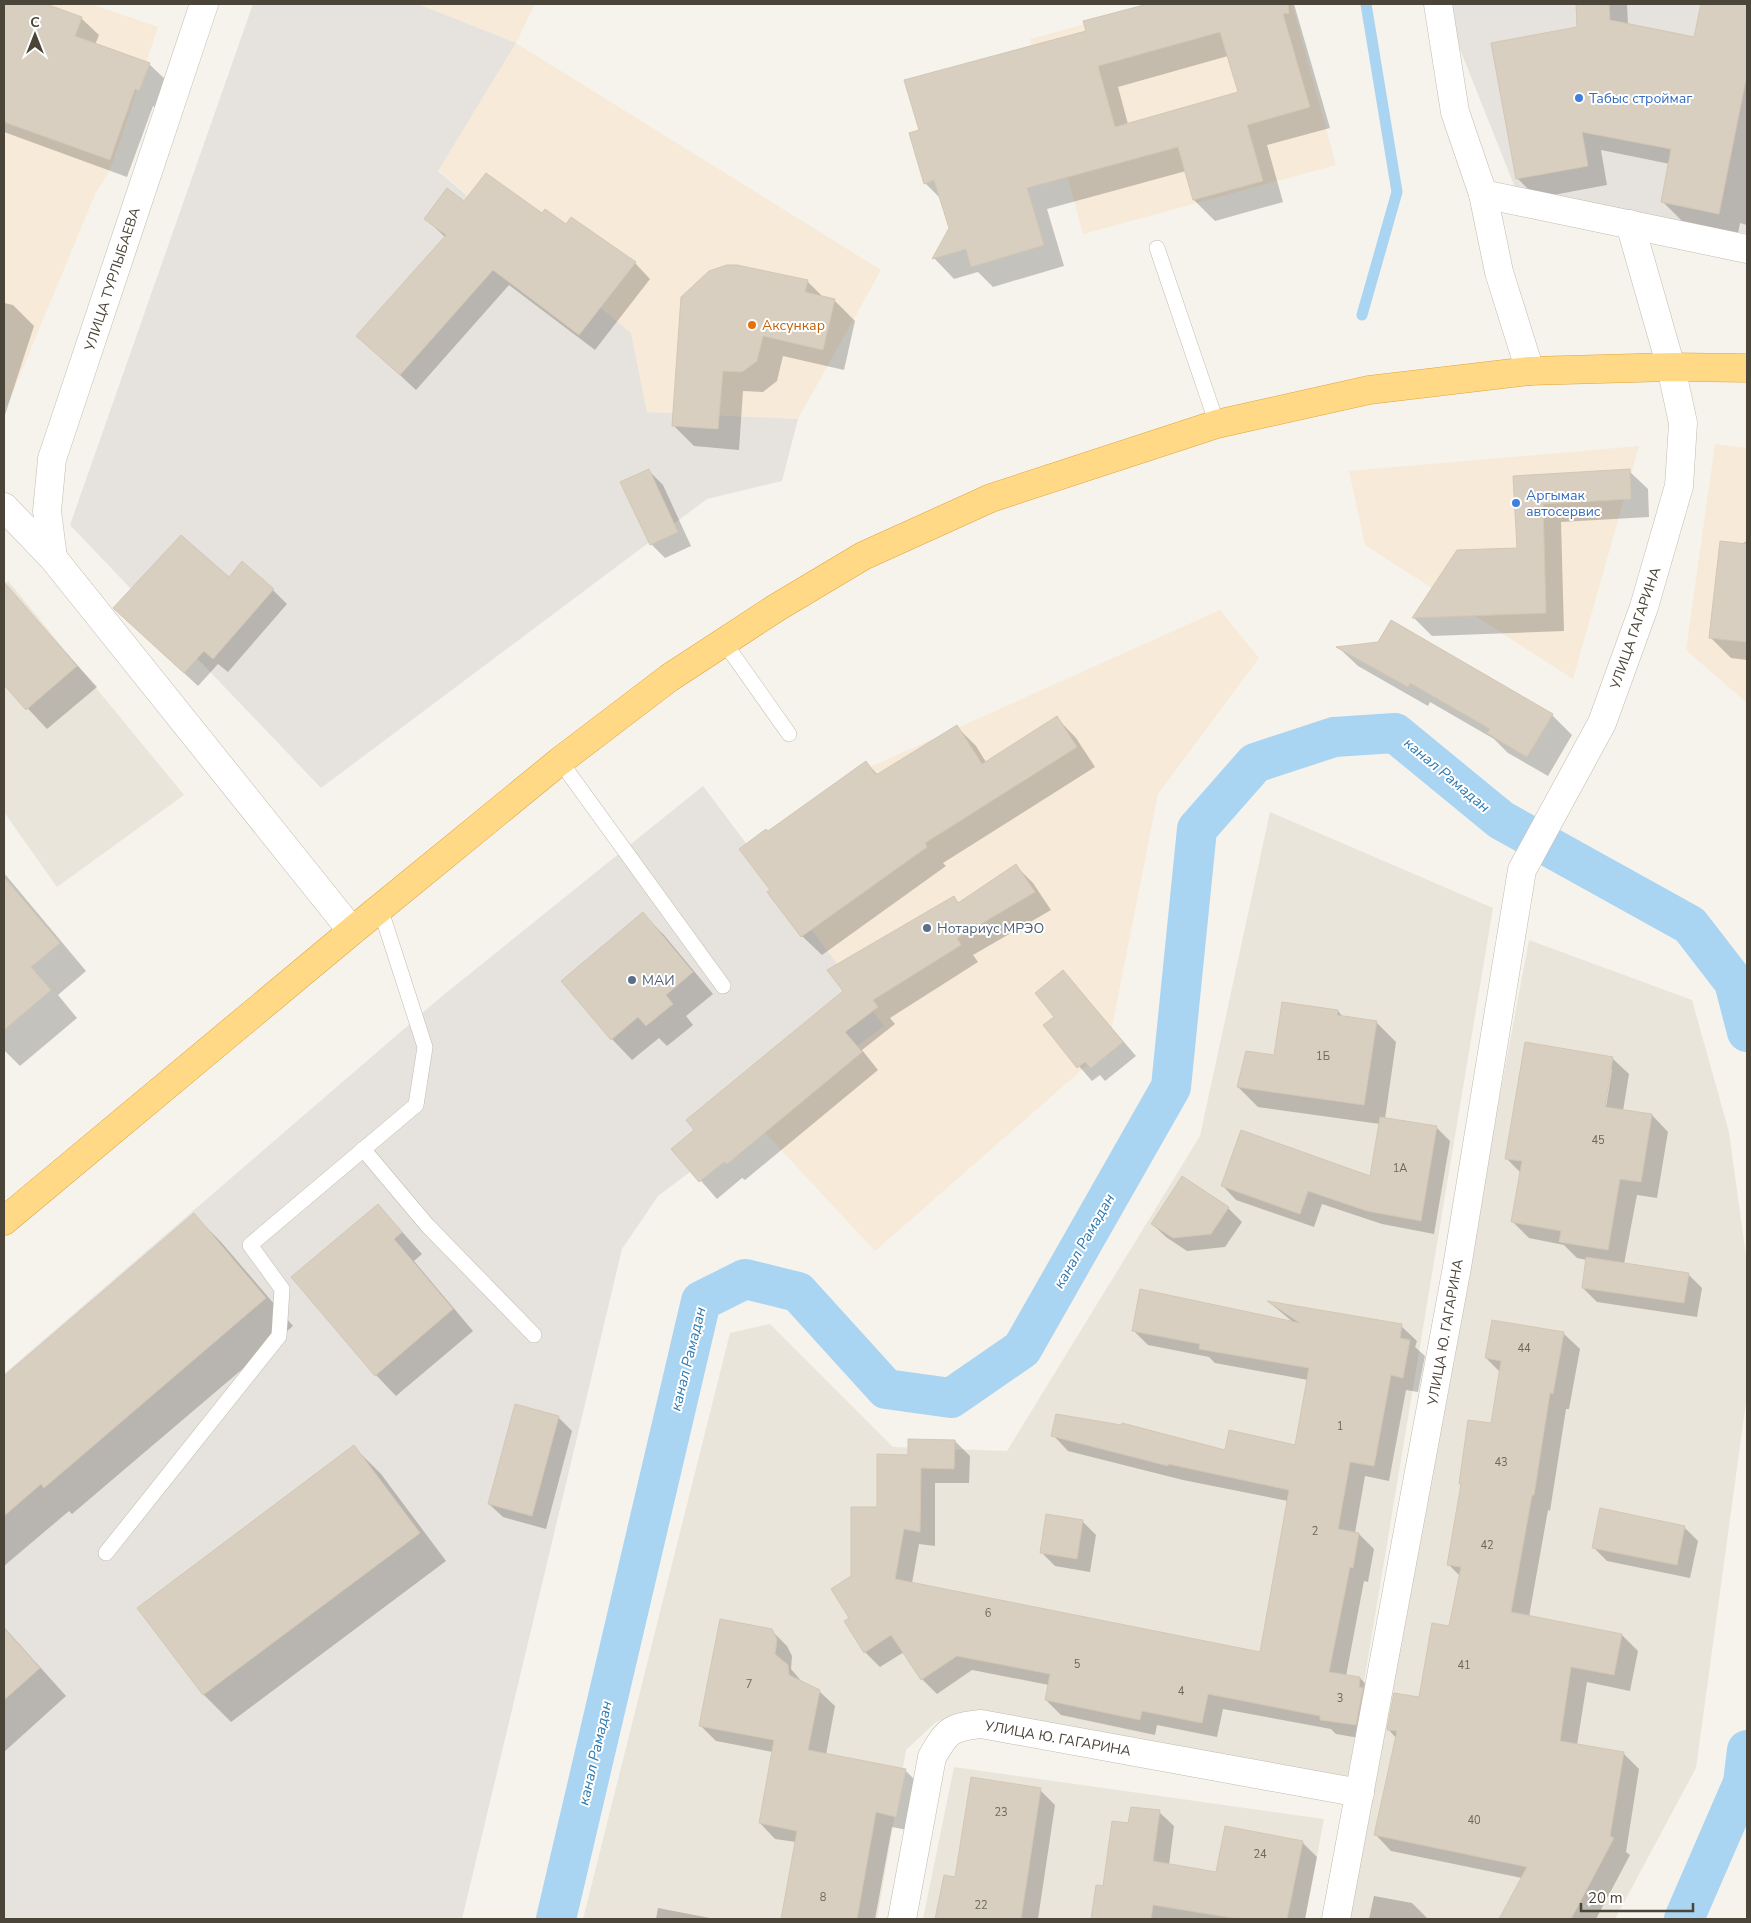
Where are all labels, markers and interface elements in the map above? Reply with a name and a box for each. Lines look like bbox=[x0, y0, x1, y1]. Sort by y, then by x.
north arrow bbox=[10, 10, 60, 60]
text: С bbox=[30, 13, 40, 32]
place label: Табыс строймаг bbox=[1589, 89, 1692, 108]
marker: Табыс строймаг bbox=[1573, 92, 1585, 104]
street label: УЛИЦА ТУРЛЫБАЕВА bbox=[80, 205, 145, 354]
place label: Аксункар bbox=[762, 316, 825, 335]
marker: Аксункар bbox=[746, 319, 758, 331]
place label: Аргымак автосервис bbox=[1526, 486, 1601, 521]
marker: Аргымак автосервис bbox=[1510, 497, 1522, 509]
street label: УЛИЦА ГАГАРИНА bbox=[1605, 565, 1665, 693]
water label: канал Рамадан bbox=[1400, 733, 1494, 817]
place label: Нотариус МРЭО bbox=[937, 919, 1044, 938]
marker: Нотариус МРЭО bbox=[921, 922, 933, 934]
place label: МАИ bbox=[642, 971, 675, 990]
marker: МАИ bbox=[626, 974, 638, 986]
house number: 1Б bbox=[1316, 1049, 1330, 1064]
house number: 45 bbox=[1591, 1133, 1605, 1148]
house number: 1А bbox=[1393, 1161, 1407, 1176]
water label: канал Рамадан bbox=[1049, 1190, 1119, 1292]
street label: УЛИЦА Ю. ГАГАРИНА bbox=[1423, 1257, 1468, 1408]
water label: канал Рамадан bbox=[665, 1305, 711, 1413]
house number: 44 bbox=[1517, 1341, 1531, 1356]
house number: 1 bbox=[1337, 1419, 1343, 1434]
house number: 43 bbox=[1494, 1455, 1508, 1470]
house number: 2 bbox=[1312, 1524, 1318, 1539]
house number: 42 bbox=[1480, 1538, 1494, 1553]
house number: 6 bbox=[985, 1606, 992, 1621]
house number: 5 bbox=[1074, 1657, 1081, 1672]
house number: 41 bbox=[1457, 1658, 1471, 1673]
house number: 7 bbox=[746, 1677, 752, 1692]
house number: 4 bbox=[1178, 1684, 1185, 1699]
house number: 3 bbox=[1337, 1691, 1343, 1706]
water label: канал Рамадан bbox=[573, 1699, 617, 1807]
street label: УЛИЦА Ю. ГАГАРИНА bbox=[982, 1716, 1133, 1761]
house number: 23 bbox=[994, 1805, 1008, 1820]
house number: 40 bbox=[1467, 1813, 1481, 1828]
house number: 24 bbox=[1253, 1847, 1267, 1862]
scale bar bbox=[1581, 1880, 1694, 1912]
text: 20 m bbox=[1588, 1888, 1623, 1908]
house number: 8 bbox=[820, 1890, 827, 1905]
house number: 22 bbox=[974, 1898, 988, 1913]

